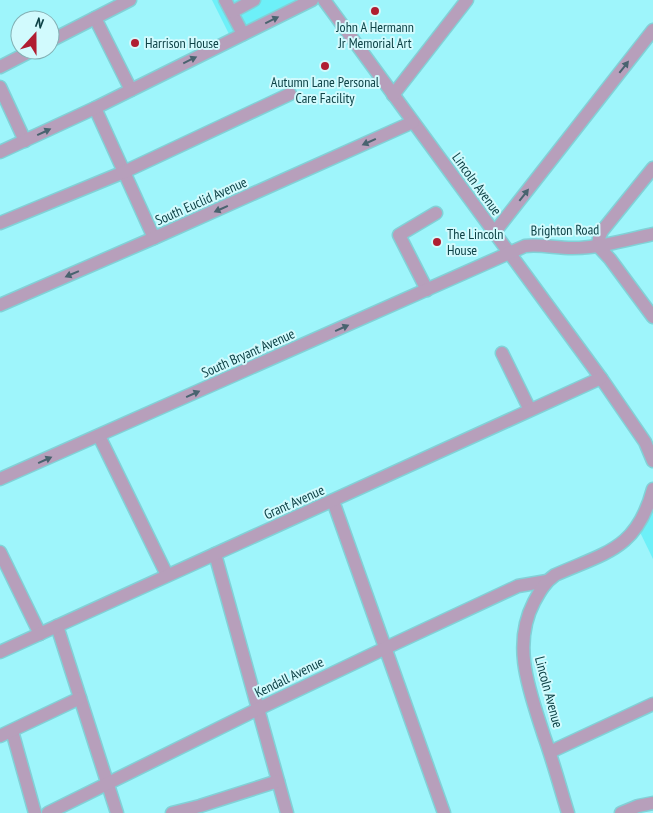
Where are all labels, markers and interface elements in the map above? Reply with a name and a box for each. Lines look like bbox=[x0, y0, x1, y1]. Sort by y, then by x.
marker: John A Hermann Jr Memorial Art bbox=[369, 5, 381, 17]
north arrow bbox=[10, 10, 60, 60]
text: N bbox=[33, 13, 46, 33]
one-way arrow bbox=[265, 16, 279, 24]
place label: John A Hermann Jr Memorial Art bbox=[335, 18, 414, 52]
place label: Harrison House bbox=[145, 34, 219, 52]
marker: Harrison House bbox=[129, 37, 141, 49]
one-way arrow bbox=[183, 56, 197, 64]
marker: Autumn Lane Personal Care Facility bbox=[319, 60, 331, 72]
one-way arrow bbox=[619, 60, 629, 74]
place label: Autumn Lane Personal Care Facility bbox=[271, 73, 380, 107]
one-way arrow bbox=[37, 128, 51, 136]
one-way arrow bbox=[362, 138, 376, 146]
street label: Lincoln Avenue bbox=[448, 149, 506, 219]
street label: South Euclid Avenue bbox=[152, 173, 250, 229]
one-way arrow bbox=[518, 189, 529, 202]
one-way arrow bbox=[214, 205, 228, 213]
street label: Brighton Road bbox=[531, 220, 599, 240]
place label: The Lincoln House bbox=[447, 225, 503, 259]
marker: The Lincoln House bbox=[431, 236, 443, 248]
one-way arrow bbox=[65, 270, 79, 278]
one-way arrow bbox=[334, 323, 349, 332]
street label: South Bryant Avenue bbox=[198, 324, 298, 382]
one-way arrow bbox=[186, 389, 200, 397]
one-way arrow bbox=[38, 455, 52, 463]
street label: Grant Avenue bbox=[261, 481, 327, 523]
street label: Kendall Avenue bbox=[252, 652, 327, 701]
street label: Lincoln Avenue bbox=[531, 654, 567, 730]

